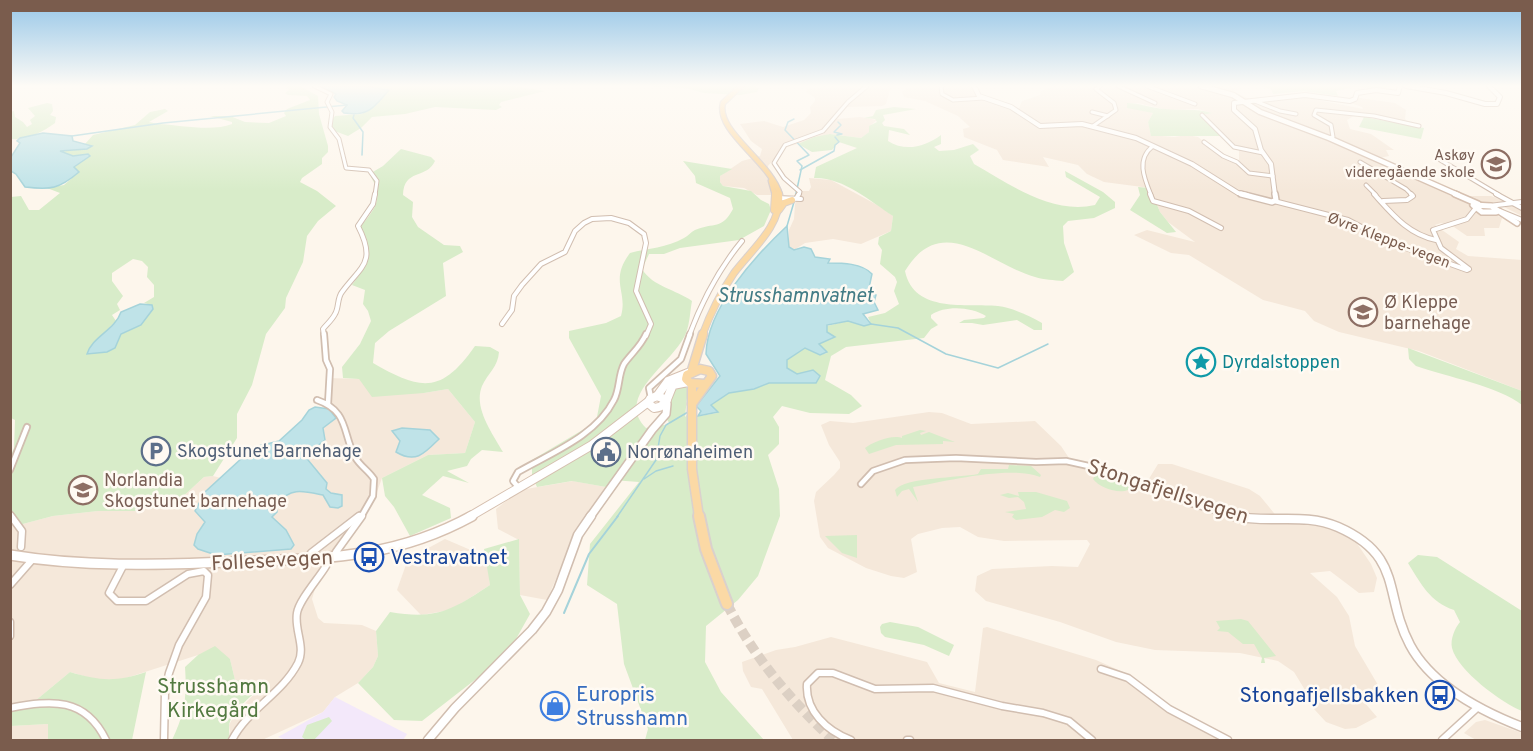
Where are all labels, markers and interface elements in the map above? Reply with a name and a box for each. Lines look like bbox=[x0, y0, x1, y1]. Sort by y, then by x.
place label: Askøy videregående skole bbox=[1345, 147, 1475, 183]
school or university icon: Askøy videregående skole bbox=[1480, 148, 1512, 180]
street label: Øvre Kleppe-vegen bbox=[1324, 209, 1453, 274]
water label: Strusshamnvatnet bbox=[717, 284, 874, 310]
place label: Ø Kleppe barnehage bbox=[1384, 292, 1471, 336]
school or university icon: Ø Kleppe barnehage bbox=[1347, 296, 1379, 328]
place icon: Dyrdalstoppen bbox=[1185, 346, 1217, 378]
place label: Dyrdalstoppen bbox=[1222, 352, 1340, 375]
parking icon: Skogstunet Barnehage bbox=[140, 435, 172, 467]
public building icon: Norrønaheimen bbox=[590, 436, 622, 468]
place label: Skogstunet Barnehage bbox=[177, 441, 361, 464]
place label: Norrønaheimen bbox=[627, 442, 753, 465]
street label: Stongafjellsvegen bbox=[1083, 454, 1252, 531]
place label: Norlandia Skogstunet barnehage bbox=[104, 470, 287, 514]
school or university icon: Norlandia Skogstunet barnehage bbox=[67, 474, 99, 506]
bus stop icon: Vestravatnet bbox=[353, 541, 385, 573]
street label: Follesevegen bbox=[211, 545, 334, 578]
place label: Vestravatnet bbox=[390, 545, 508, 572]
park label: Strusshamn Kirkegård bbox=[157, 674, 269, 725]
bus stop icon: Stongafjellsbakken bbox=[1424, 679, 1456, 711]
place label: Europris Strusshamn bbox=[576, 682, 688, 733]
place label: Stongafjellsbakken bbox=[1240, 683, 1419, 710]
shop icon: Europris Strusshamn bbox=[539, 690, 571, 722]

